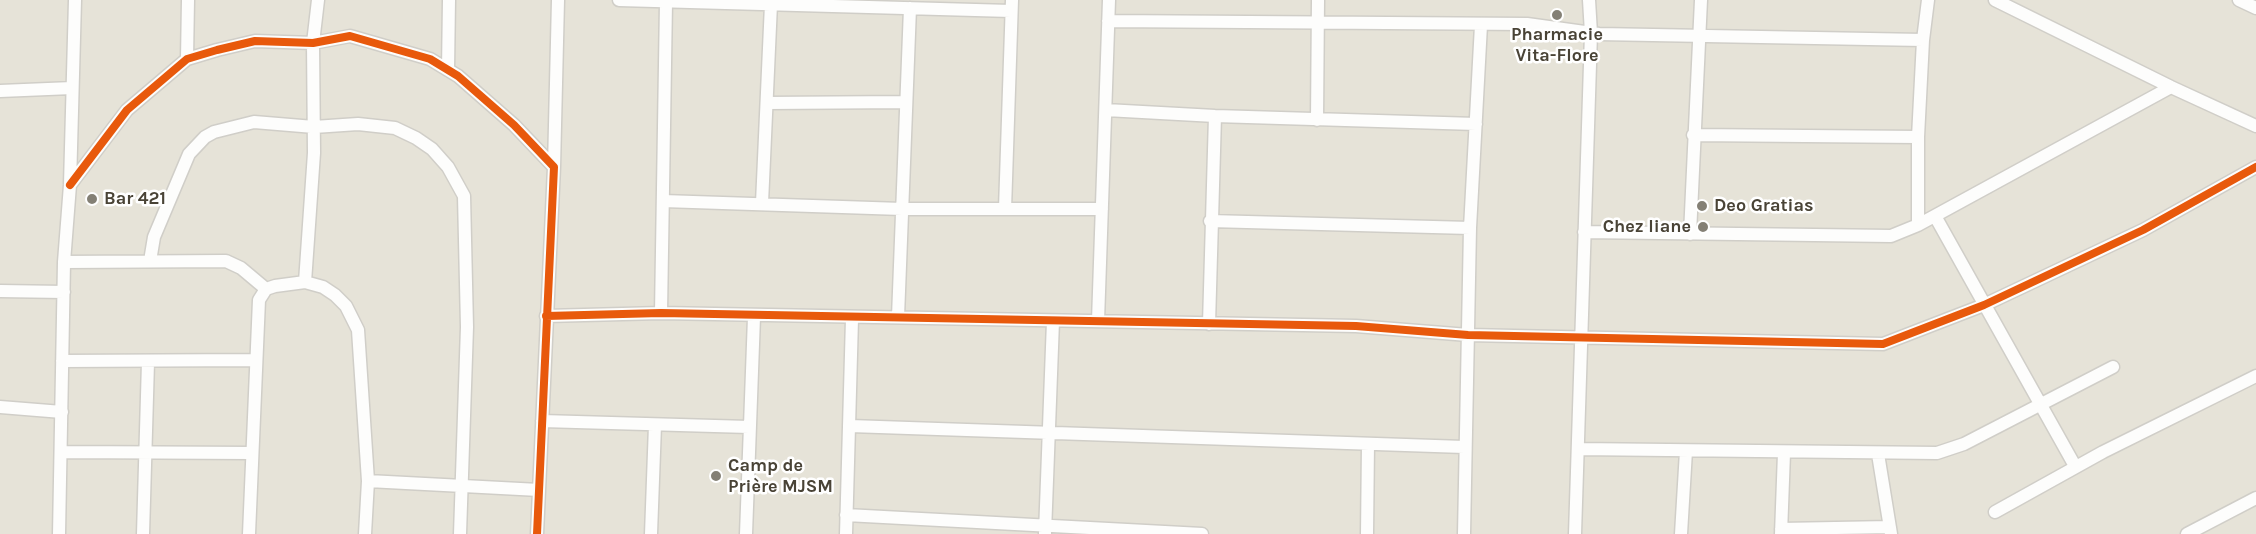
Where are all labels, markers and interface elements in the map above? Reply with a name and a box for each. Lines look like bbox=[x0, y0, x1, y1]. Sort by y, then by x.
marker: Pharmacie Vita-Flore bbox=[1550, 8, 1564, 22]
place label: Pharmacie Vita-Flore bbox=[1511, 24, 1603, 66]
place label: Bar 421 bbox=[104, 188, 166, 210]
marker: Bar 421 bbox=[85, 192, 99, 206]
place label: Deo Gratias bbox=[1714, 195, 1813, 217]
marker: Deo Gratias bbox=[1695, 199, 1709, 213]
place label: Chez liane bbox=[1603, 216, 1691, 238]
marker: Chez liane bbox=[1696, 220, 1710, 234]
place label: Camp de Prière MJSM bbox=[728, 455, 833, 498]
marker: Camp de Prière MJSM bbox=[709, 469, 723, 483]

